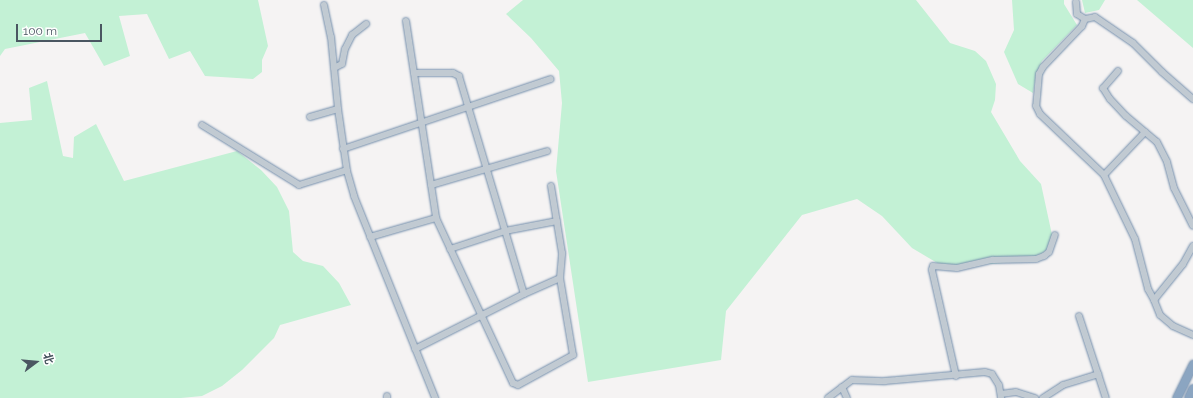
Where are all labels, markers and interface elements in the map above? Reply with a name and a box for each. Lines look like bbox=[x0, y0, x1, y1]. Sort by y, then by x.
scale bar bbox=[18, 16, 104, 42]
text: 100 m bbox=[23, 24, 57, 38]
north arrow bbox=[16, 342, 56, 382]
text: 北 bbox=[40, 351, 56, 366]

